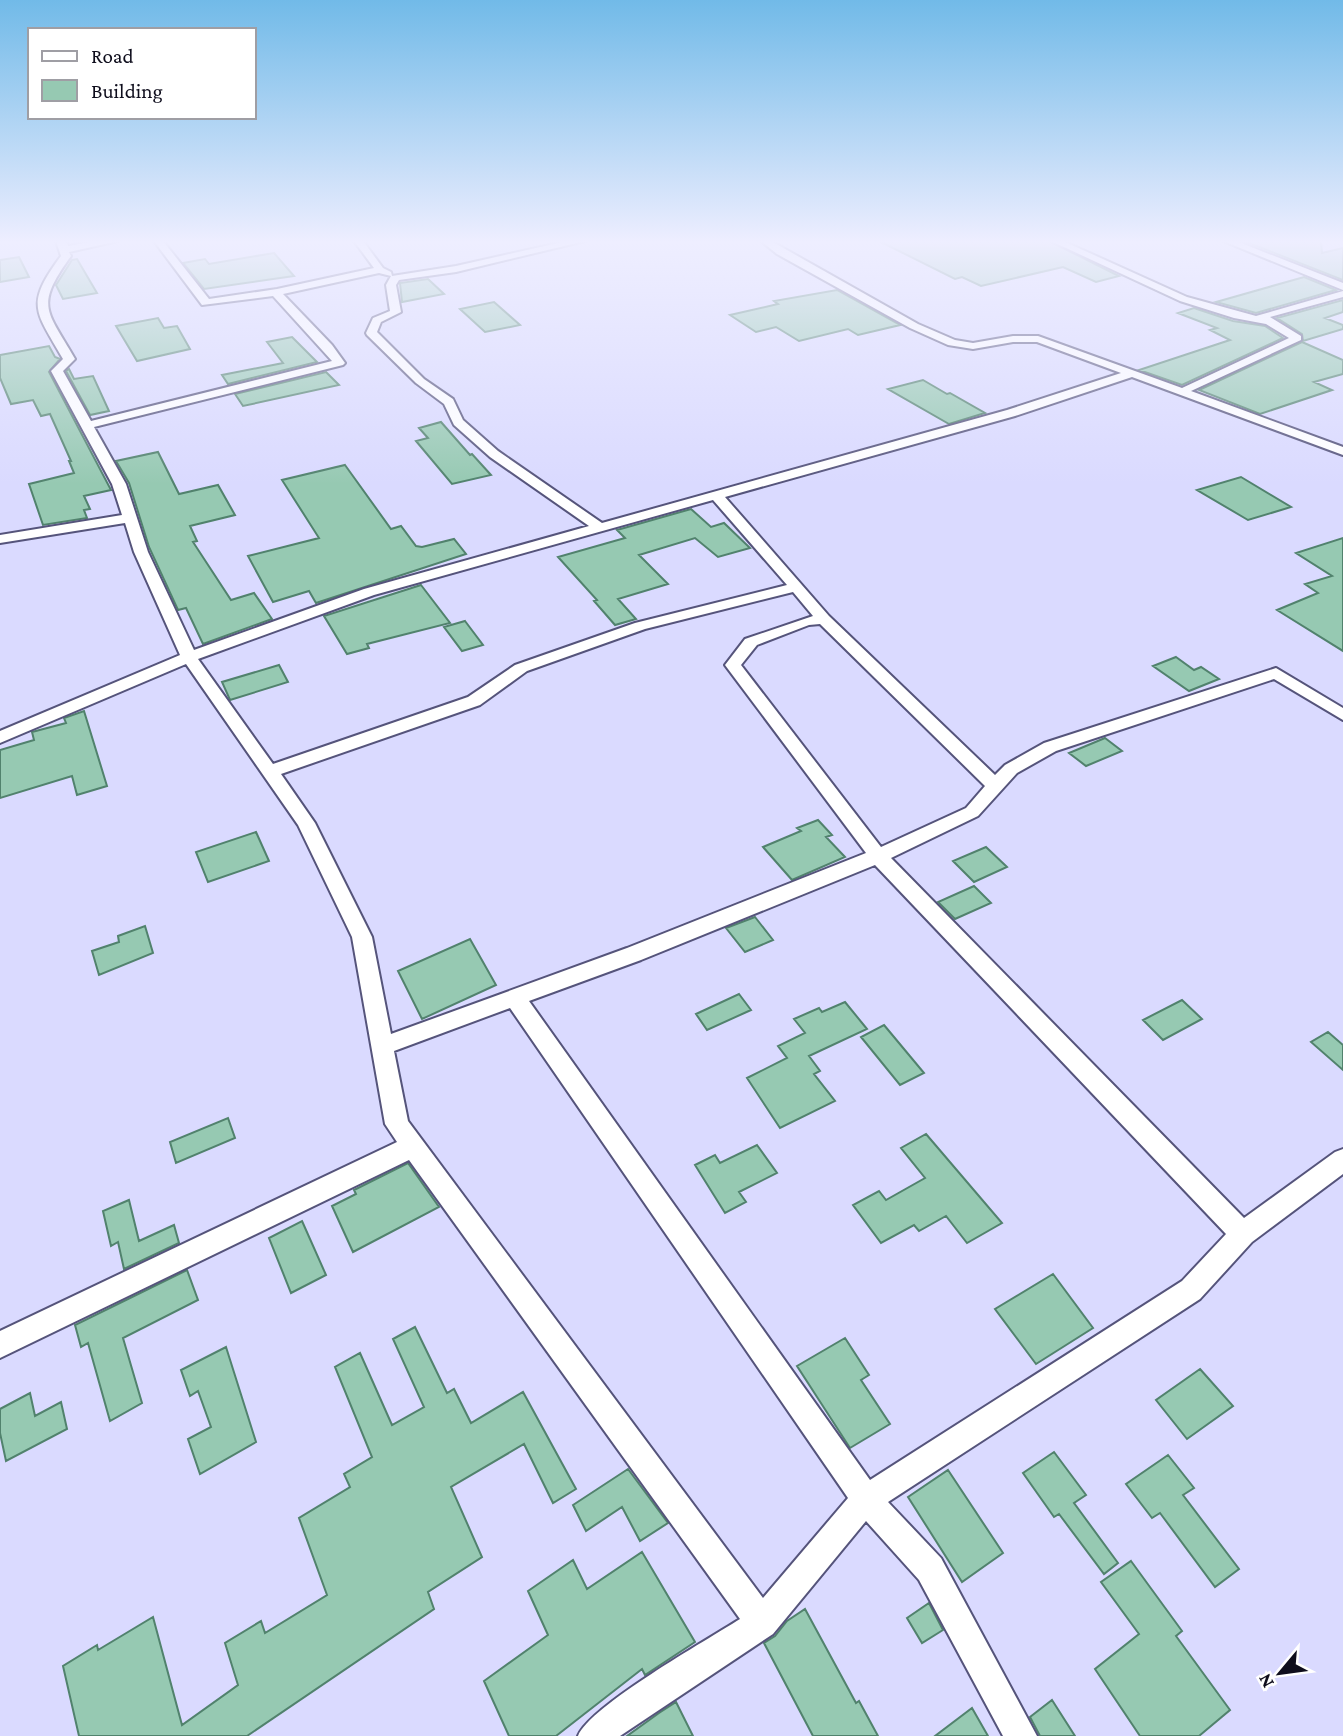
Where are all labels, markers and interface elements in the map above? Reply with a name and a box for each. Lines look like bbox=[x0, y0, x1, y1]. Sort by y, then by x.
legend bbox=[28, 28, 256, 119]
text: Road bbox=[91, 44, 134, 68]
text: Building bbox=[91, 79, 163, 103]
north arrow bbox=[1245, 1638, 1315, 1708]
text: N bbox=[1253, 1670, 1278, 1692]

